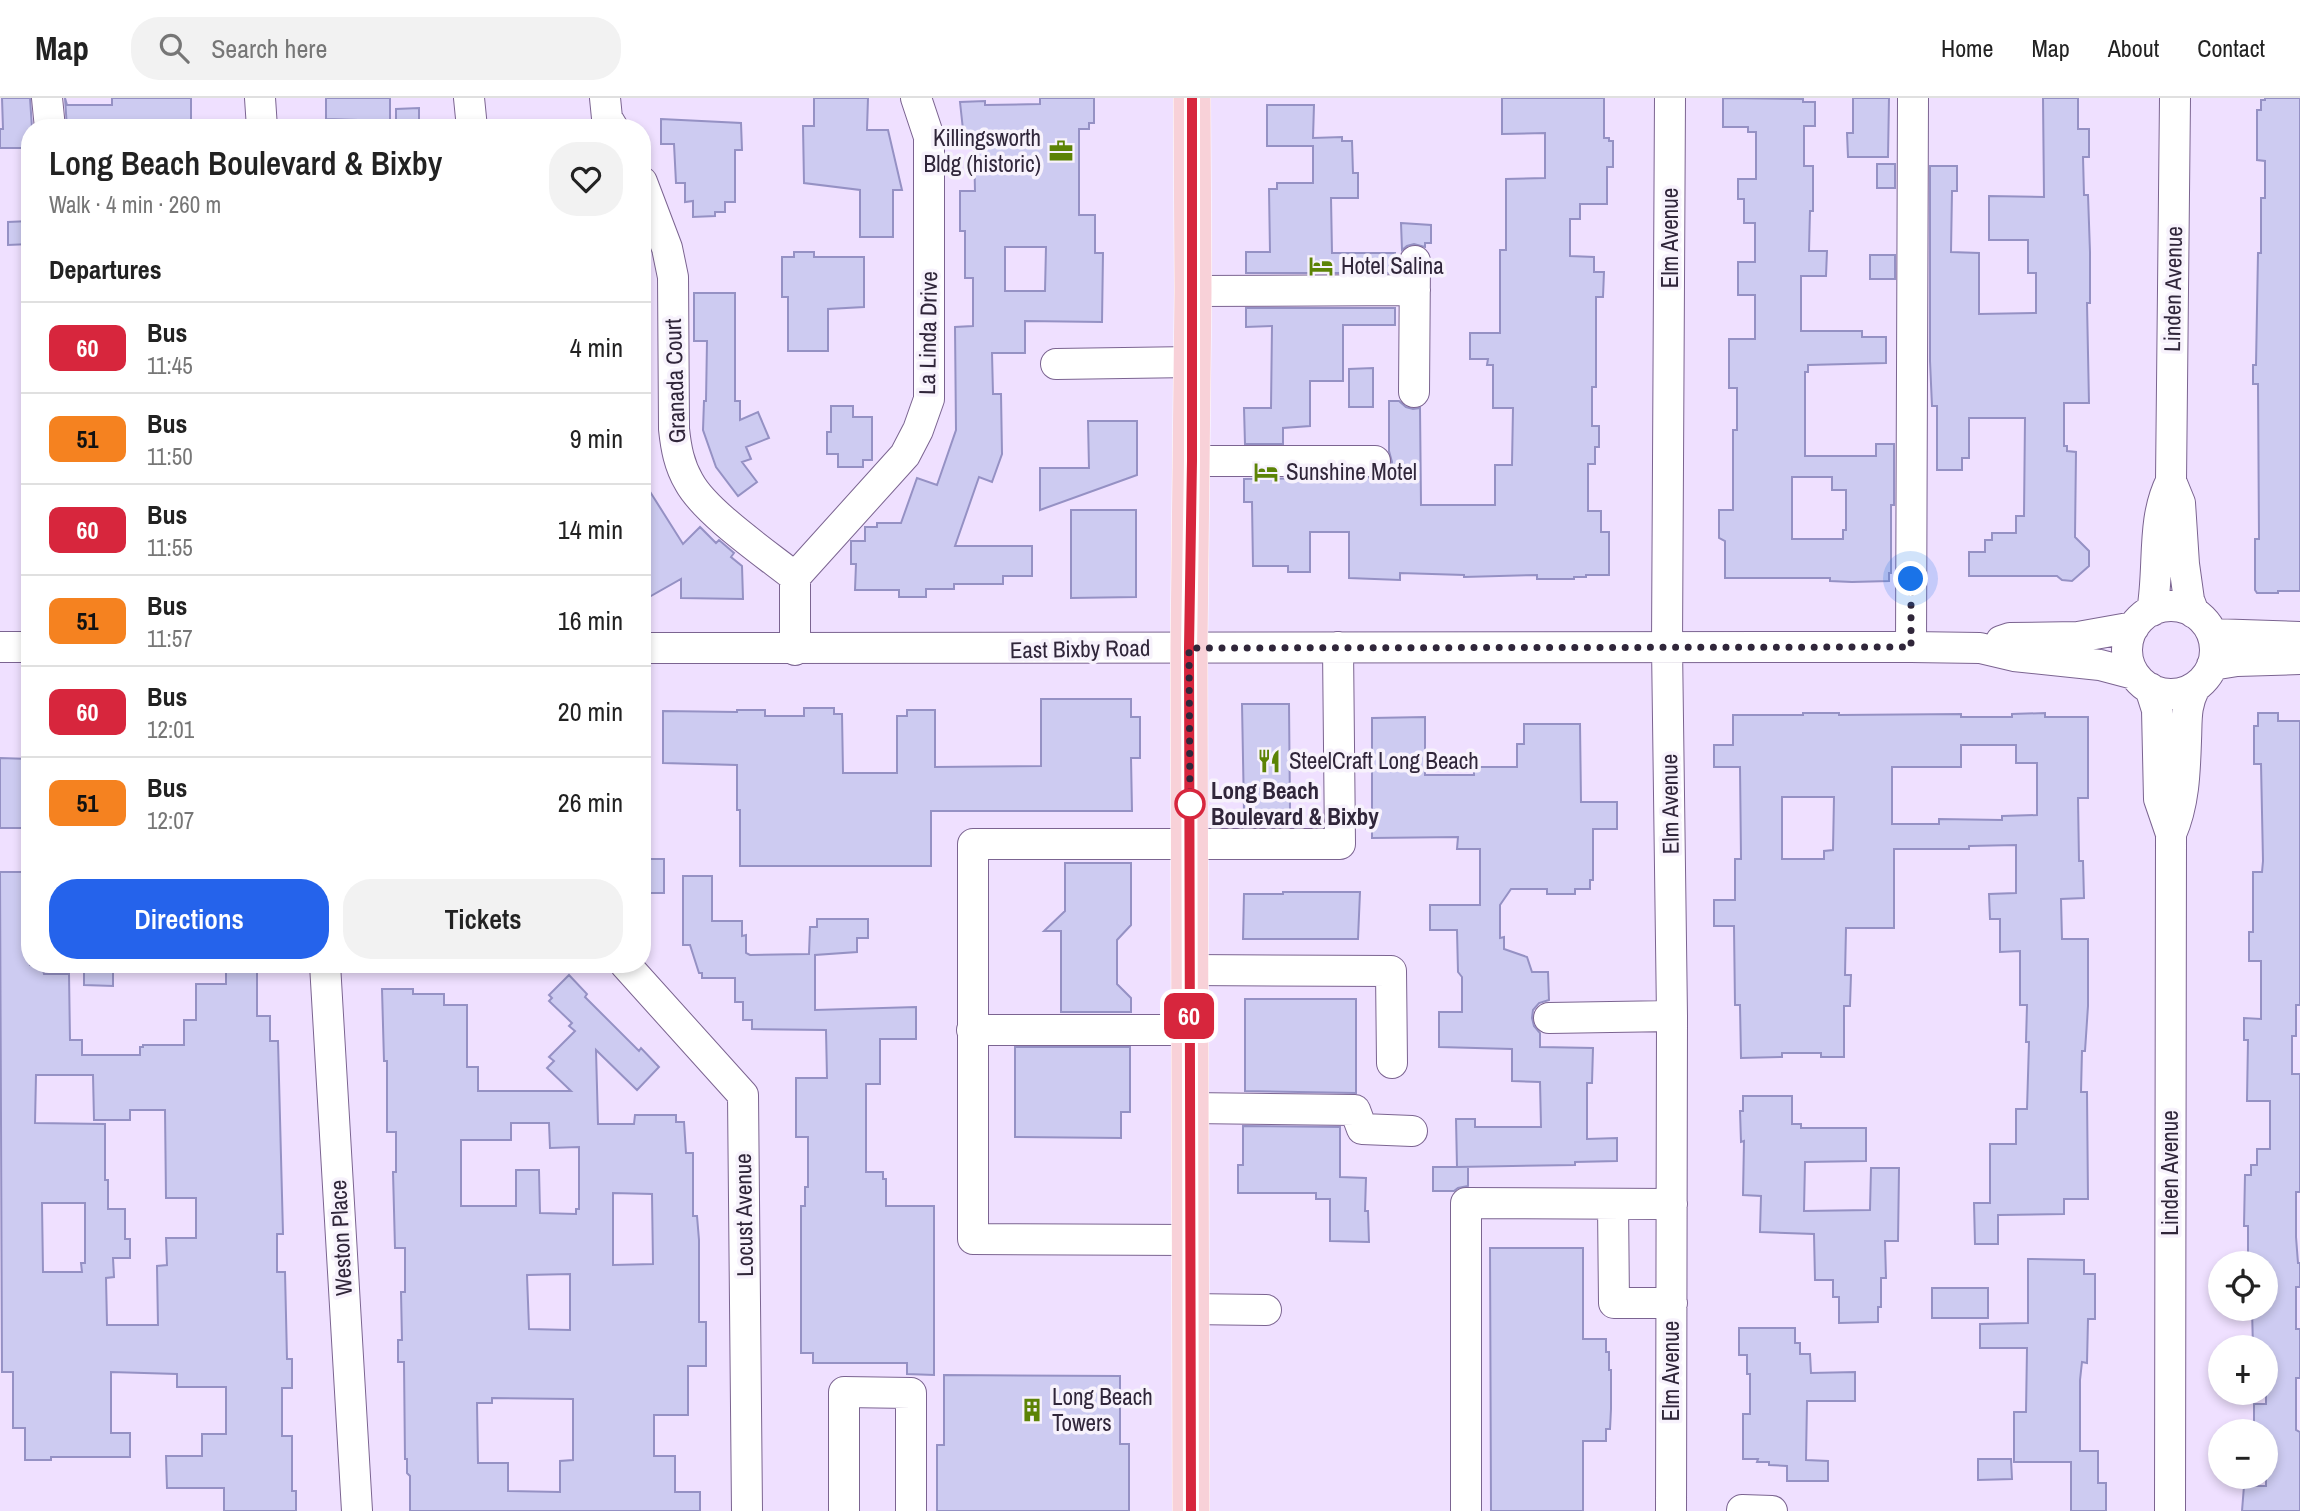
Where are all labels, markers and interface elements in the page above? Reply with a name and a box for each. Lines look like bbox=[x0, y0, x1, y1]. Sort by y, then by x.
search box bbox=[131, 17, 621, 80]
text: Map bbox=[35, 26, 89, 70]
icon: search bbox=[155, 29, 193, 67]
text: Search here bbox=[211, 31, 327, 66]
text: Home bbox=[1941, 32, 1993, 64]
text: Map bbox=[2031, 32, 2070, 64]
text: About bbox=[2108, 32, 2159, 64]
text: Contact bbox=[2197, 32, 2265, 64]
place label: Killingsworth Bldg (historic) bbox=[924, 122, 1041, 179]
office icon: Killingsworth Bldg (historic) bbox=[1047, 137, 1075, 165]
text: Long Beach Boulevard & Bixby bbox=[49, 141, 442, 185]
button: heart bbox=[549, 142, 623, 216]
street label: Elm Avenue bbox=[1654, 188, 1685, 288]
text: Walk · 4 min · 260 m bbox=[49, 189, 221, 220]
street label: Linden Avenue bbox=[2156, 226, 2189, 352]
place label: Hotel Salina bbox=[1341, 250, 1444, 281]
text: Departures bbox=[49, 252, 162, 287]
hotel icon: Hotel Salina bbox=[1307, 252, 1335, 280]
street label: La Linda Drive bbox=[911, 271, 944, 395]
text: Bus bbox=[147, 315, 187, 350]
street label: Granada Court bbox=[657, 318, 692, 444]
text: 4 min bbox=[570, 330, 623, 365]
text: 60 bbox=[77, 332, 98, 364]
text: 11:45 bbox=[147, 350, 193, 381]
text: Bus bbox=[147, 406, 187, 441]
text: 9 min bbox=[570, 421, 623, 456]
text: 51 bbox=[77, 423, 98, 455]
text: 11:50 bbox=[147, 441, 193, 472]
place label: Sunshine Motel bbox=[1286, 456, 1417, 487]
hotel icon: Sunshine Motel bbox=[1252, 458, 1280, 486]
text: Bus bbox=[147, 497, 187, 532]
text: 14 min bbox=[558, 512, 623, 547]
text: 60 bbox=[77, 514, 98, 546]
text: 11:55 bbox=[147, 532, 193, 563]
your location bbox=[1893, 561, 1928, 596]
text: Bus bbox=[147, 588, 187, 623]
text: 16 min bbox=[558, 603, 623, 638]
text: 51 bbox=[77, 605, 98, 637]
text: 11:57 bbox=[147, 623, 193, 654]
street label: East Bixby Road bbox=[1009, 632, 1150, 665]
text: Bus bbox=[147, 679, 187, 714]
text: 20 min bbox=[558, 694, 623, 729]
text: 60 bbox=[77, 696, 98, 728]
text: 12:01 bbox=[147, 714, 194, 745]
place label: SteelCraft Long Beach bbox=[1289, 745, 1479, 776]
restaurant icon: SteelCraft Long Beach bbox=[1255, 747, 1283, 775]
street label: Elm Avenue bbox=[1653, 754, 1686, 854]
text: Bus bbox=[147, 770, 187, 805]
place label: Long Beach Boulevard & Bixby bbox=[1211, 775, 1379, 832]
text: 26 min bbox=[558, 785, 623, 820]
text: 51 bbox=[77, 787, 98, 819]
marker: Long Beach Boulevard & Bixby bbox=[1175, 789, 1205, 819]
text: 12:07 bbox=[147, 805, 194, 836]
button: Directions bbox=[49, 879, 329, 959]
button: Tickets bbox=[343, 879, 623, 959]
line badge: 60 bbox=[1158, 993, 1220, 1039]
text: 60 bbox=[1178, 1000, 1200, 1032]
street label: Linden Avenue bbox=[2154, 1110, 2185, 1236]
street label: Locust Avenue bbox=[727, 1153, 760, 1277]
street label: Weston Place bbox=[322, 1179, 359, 1297]
map controls bbox=[2208, 1251, 2278, 1489]
button: locate bbox=[2208, 1251, 2278, 1321]
street label: Elm Avenue bbox=[1655, 1321, 1686, 1421]
button: + bbox=[2208, 1335, 2278, 1405]
place label: Long Beach Towers bbox=[1052, 1381, 1153, 1438]
building icon: Long Beach Towers bbox=[1018, 1396, 1046, 1424]
button: − bbox=[2208, 1419, 2278, 1489]

